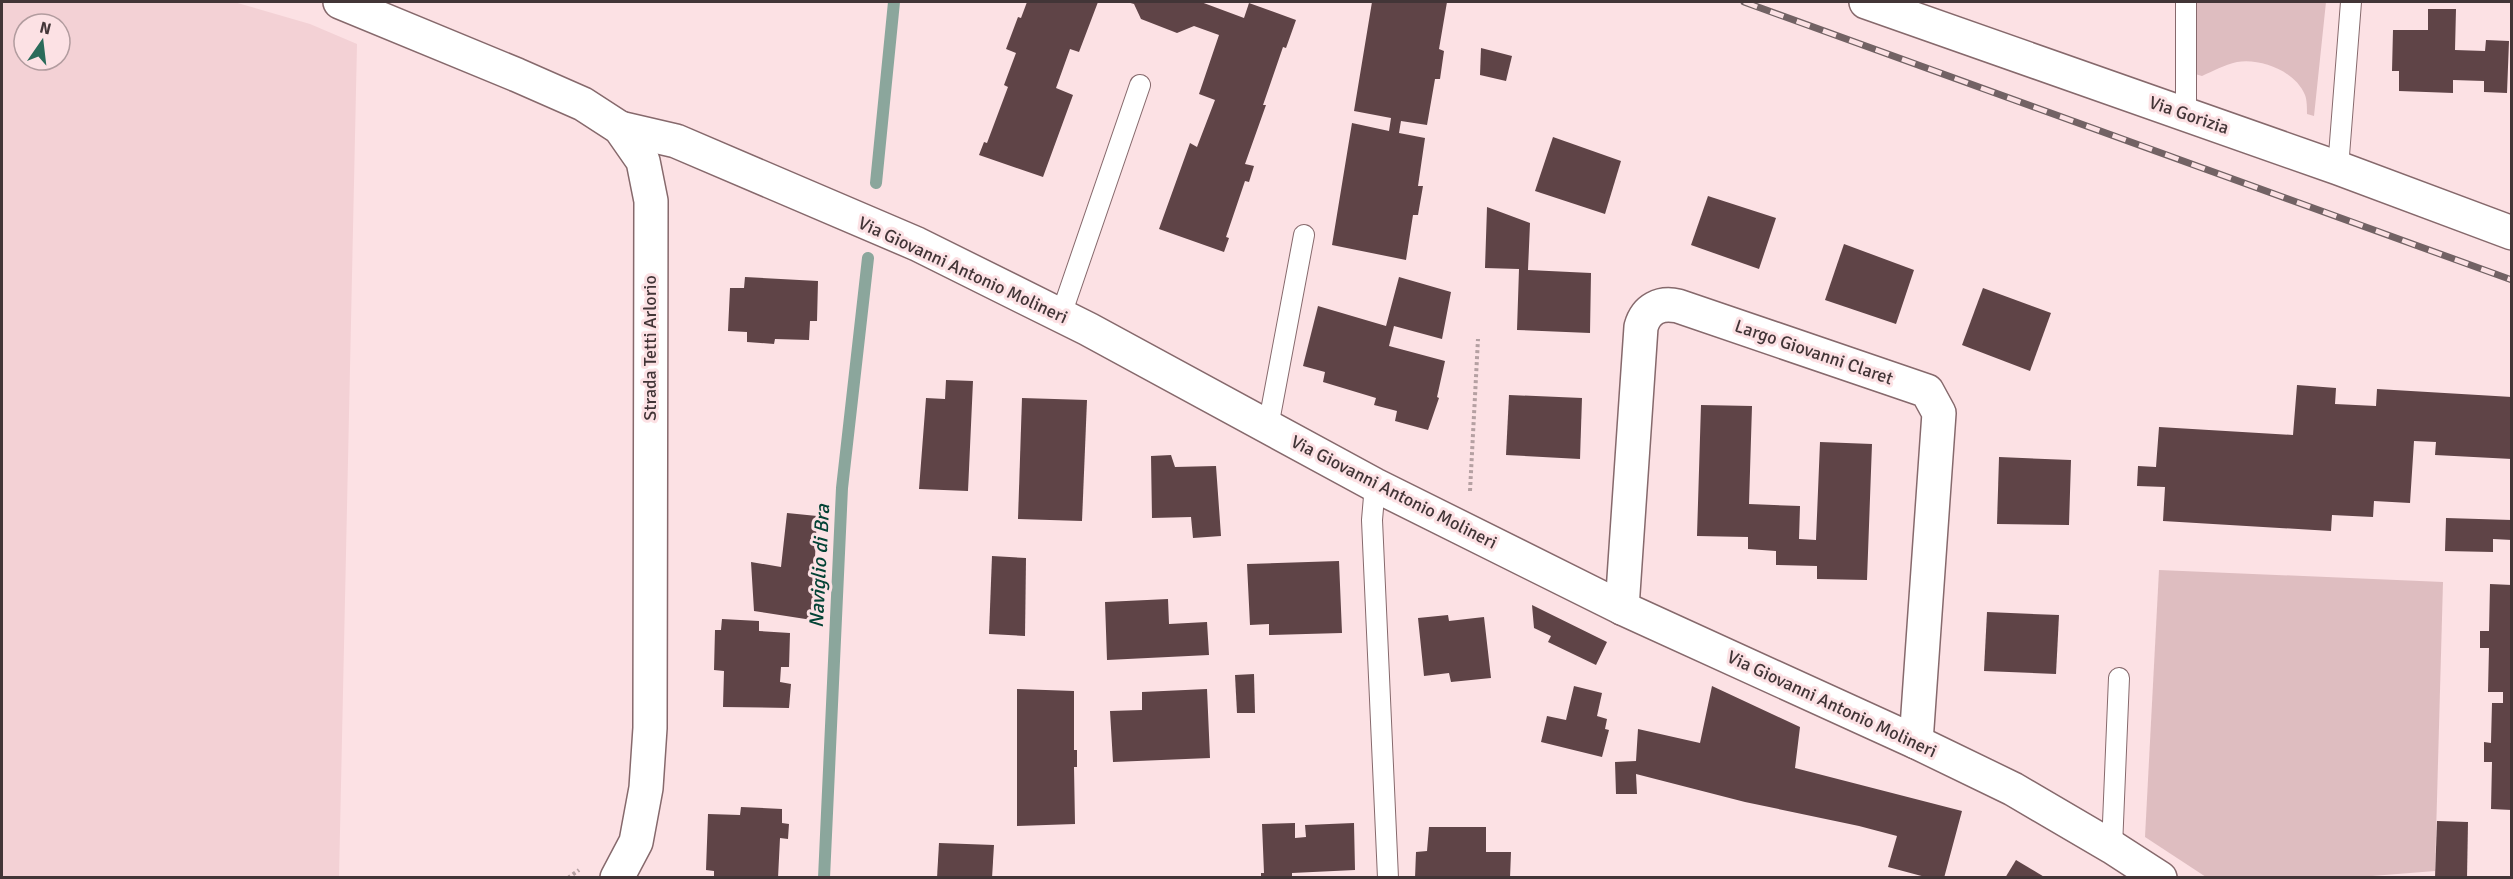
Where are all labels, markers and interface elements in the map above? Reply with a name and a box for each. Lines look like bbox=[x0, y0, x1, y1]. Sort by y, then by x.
north arrow bbox=[12, 12, 72, 72]
text: N bbox=[38, 17, 53, 39]
street label: Via Gorizia bbox=[2146, 91, 2232, 139]
street label: Via Giovanni Antonio Molineri bbox=[855, 212, 1071, 328]
street label: Strada Tetti Arlorio bbox=[639, 275, 661, 421]
street label: Largo Giovanni Claret bbox=[1732, 315, 1896, 389]
street label: Via Giovanni Antonio Molineri bbox=[1287, 430, 1501, 554]
water label: Naviglio di Bra bbox=[804, 503, 835, 628]
street label: Via Giovanni Antonio Molineri bbox=[1724, 646, 1940, 762]

